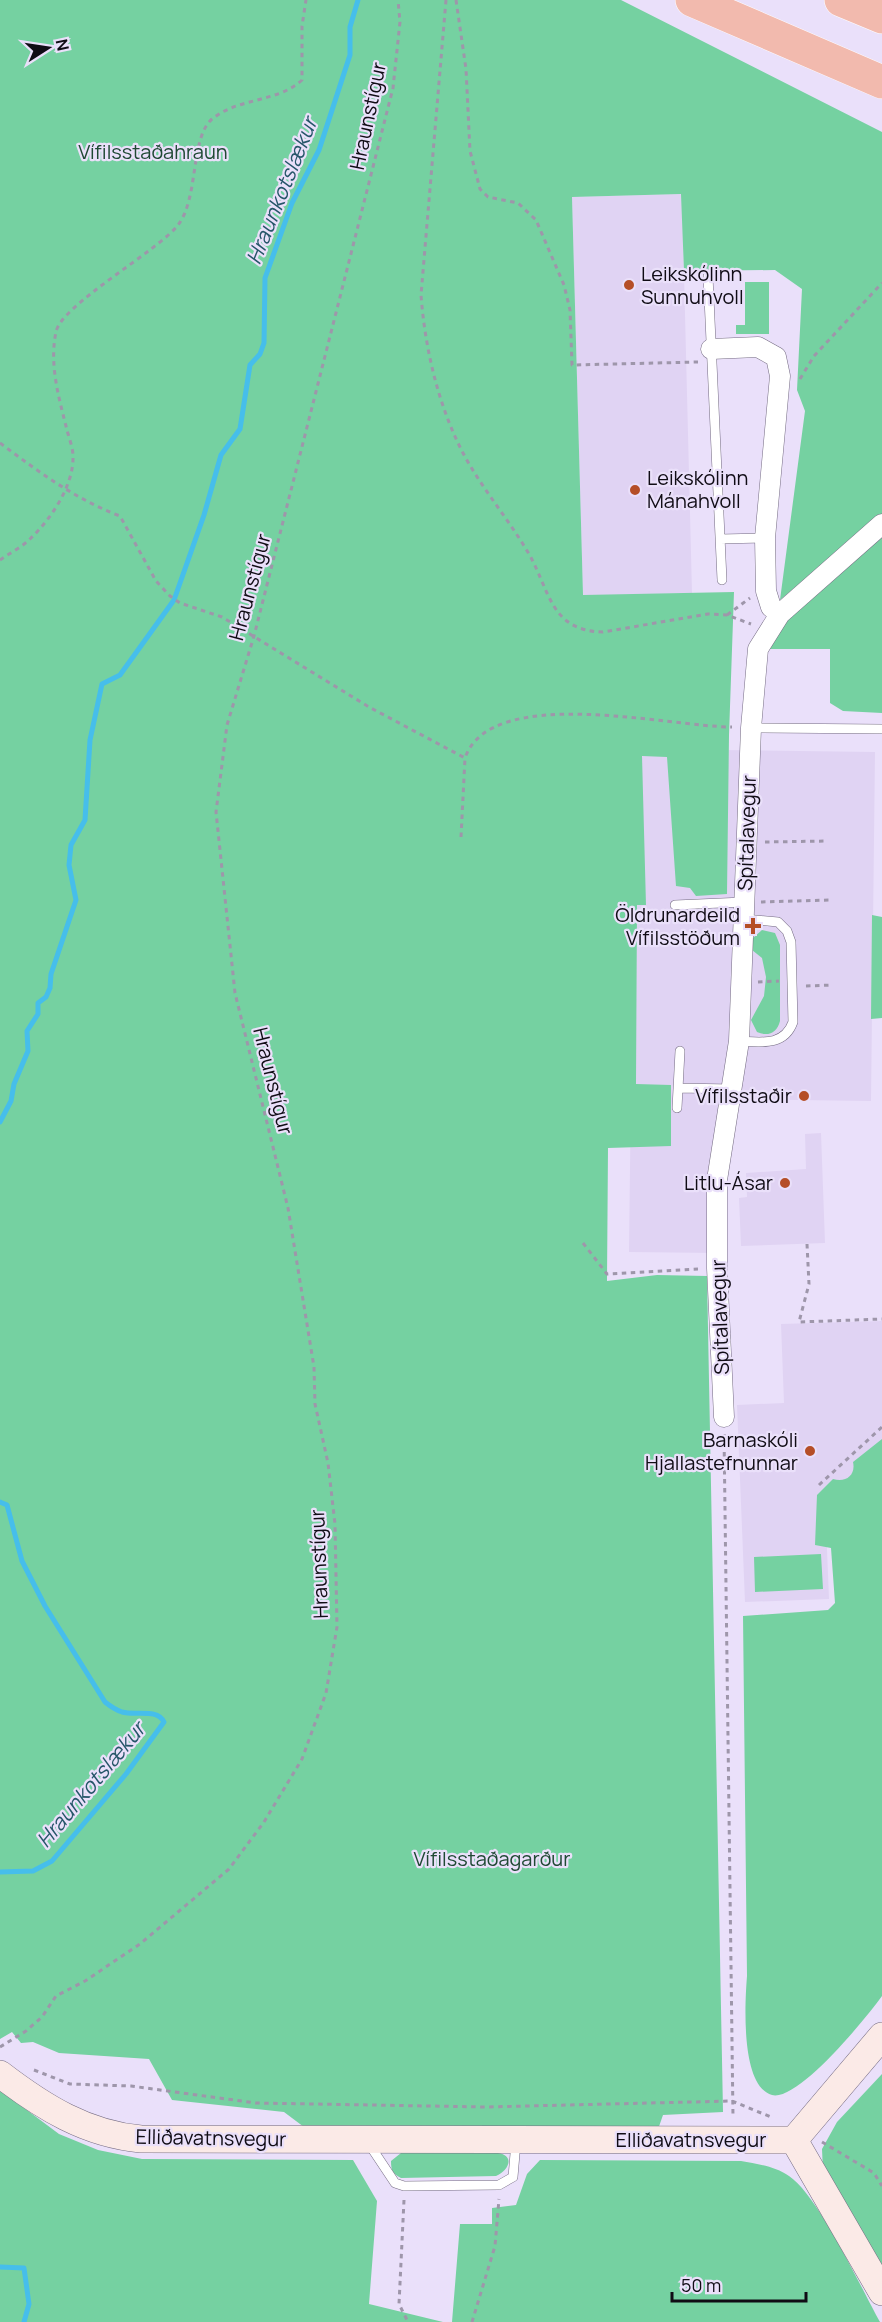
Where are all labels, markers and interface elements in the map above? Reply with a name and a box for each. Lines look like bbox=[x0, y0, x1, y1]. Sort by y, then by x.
north arrow bbox=[18, 18, 78, 78]
text: N bbox=[51, 37, 75, 53]
street label: Hraunstígur bbox=[343, 60, 392, 172]
water label: Hraunkotslækur bbox=[239, 111, 324, 268]
park label: Vífilsstaðahraun bbox=[78, 138, 228, 165]
place label: Leikskólinn Sunnuhvoll bbox=[641, 260, 744, 310]
marker: Leikskólinn Sunnuhvoll bbox=[622, 278, 636, 292]
place label: Leikskólinn Mánahvoll bbox=[647, 464, 748, 514]
marker: Leikskólinn Mánahvoll bbox=[628, 483, 642, 497]
street label: Hraunstígur bbox=[222, 530, 277, 643]
street label: Spítalavegur bbox=[731, 775, 762, 891]
place label: Öldrunardeild Vífilsstöðum bbox=[615, 901, 740, 951]
marker: Öldrunardeild Vífilsstöðum bbox=[744, 917, 762, 935]
street label: Hraunstígur bbox=[247, 1024, 300, 1137]
place label: Vífilsstaðir bbox=[695, 1082, 792, 1109]
marker: Vífilsstaðir bbox=[797, 1089, 811, 1103]
place label: Litlu-Ásar bbox=[684, 1169, 773, 1196]
marker: Litlu-Ásar bbox=[778, 1176, 792, 1190]
street label: Spítalavegur bbox=[704, 1259, 735, 1375]
place label: Barnaskóli Hjallastefnunnar bbox=[645, 1426, 798, 1476]
marker: Barnaskóli Hjallastefnunnar bbox=[803, 1444, 817, 1458]
street label: Hraunstígur bbox=[303, 1509, 334, 1619]
water label: Hraunkotslækur bbox=[30, 1714, 152, 1853]
park label: Vífilsstaðagarður bbox=[414, 1845, 570, 1872]
street label: Elliðavatnsvegur bbox=[135, 2123, 287, 2152]
street label: Elliðavatnsvegur bbox=[616, 2126, 766, 2153]
scale bar bbox=[672, 2265, 806, 2303]
text: 50 m bbox=[681, 2273, 721, 2297]

